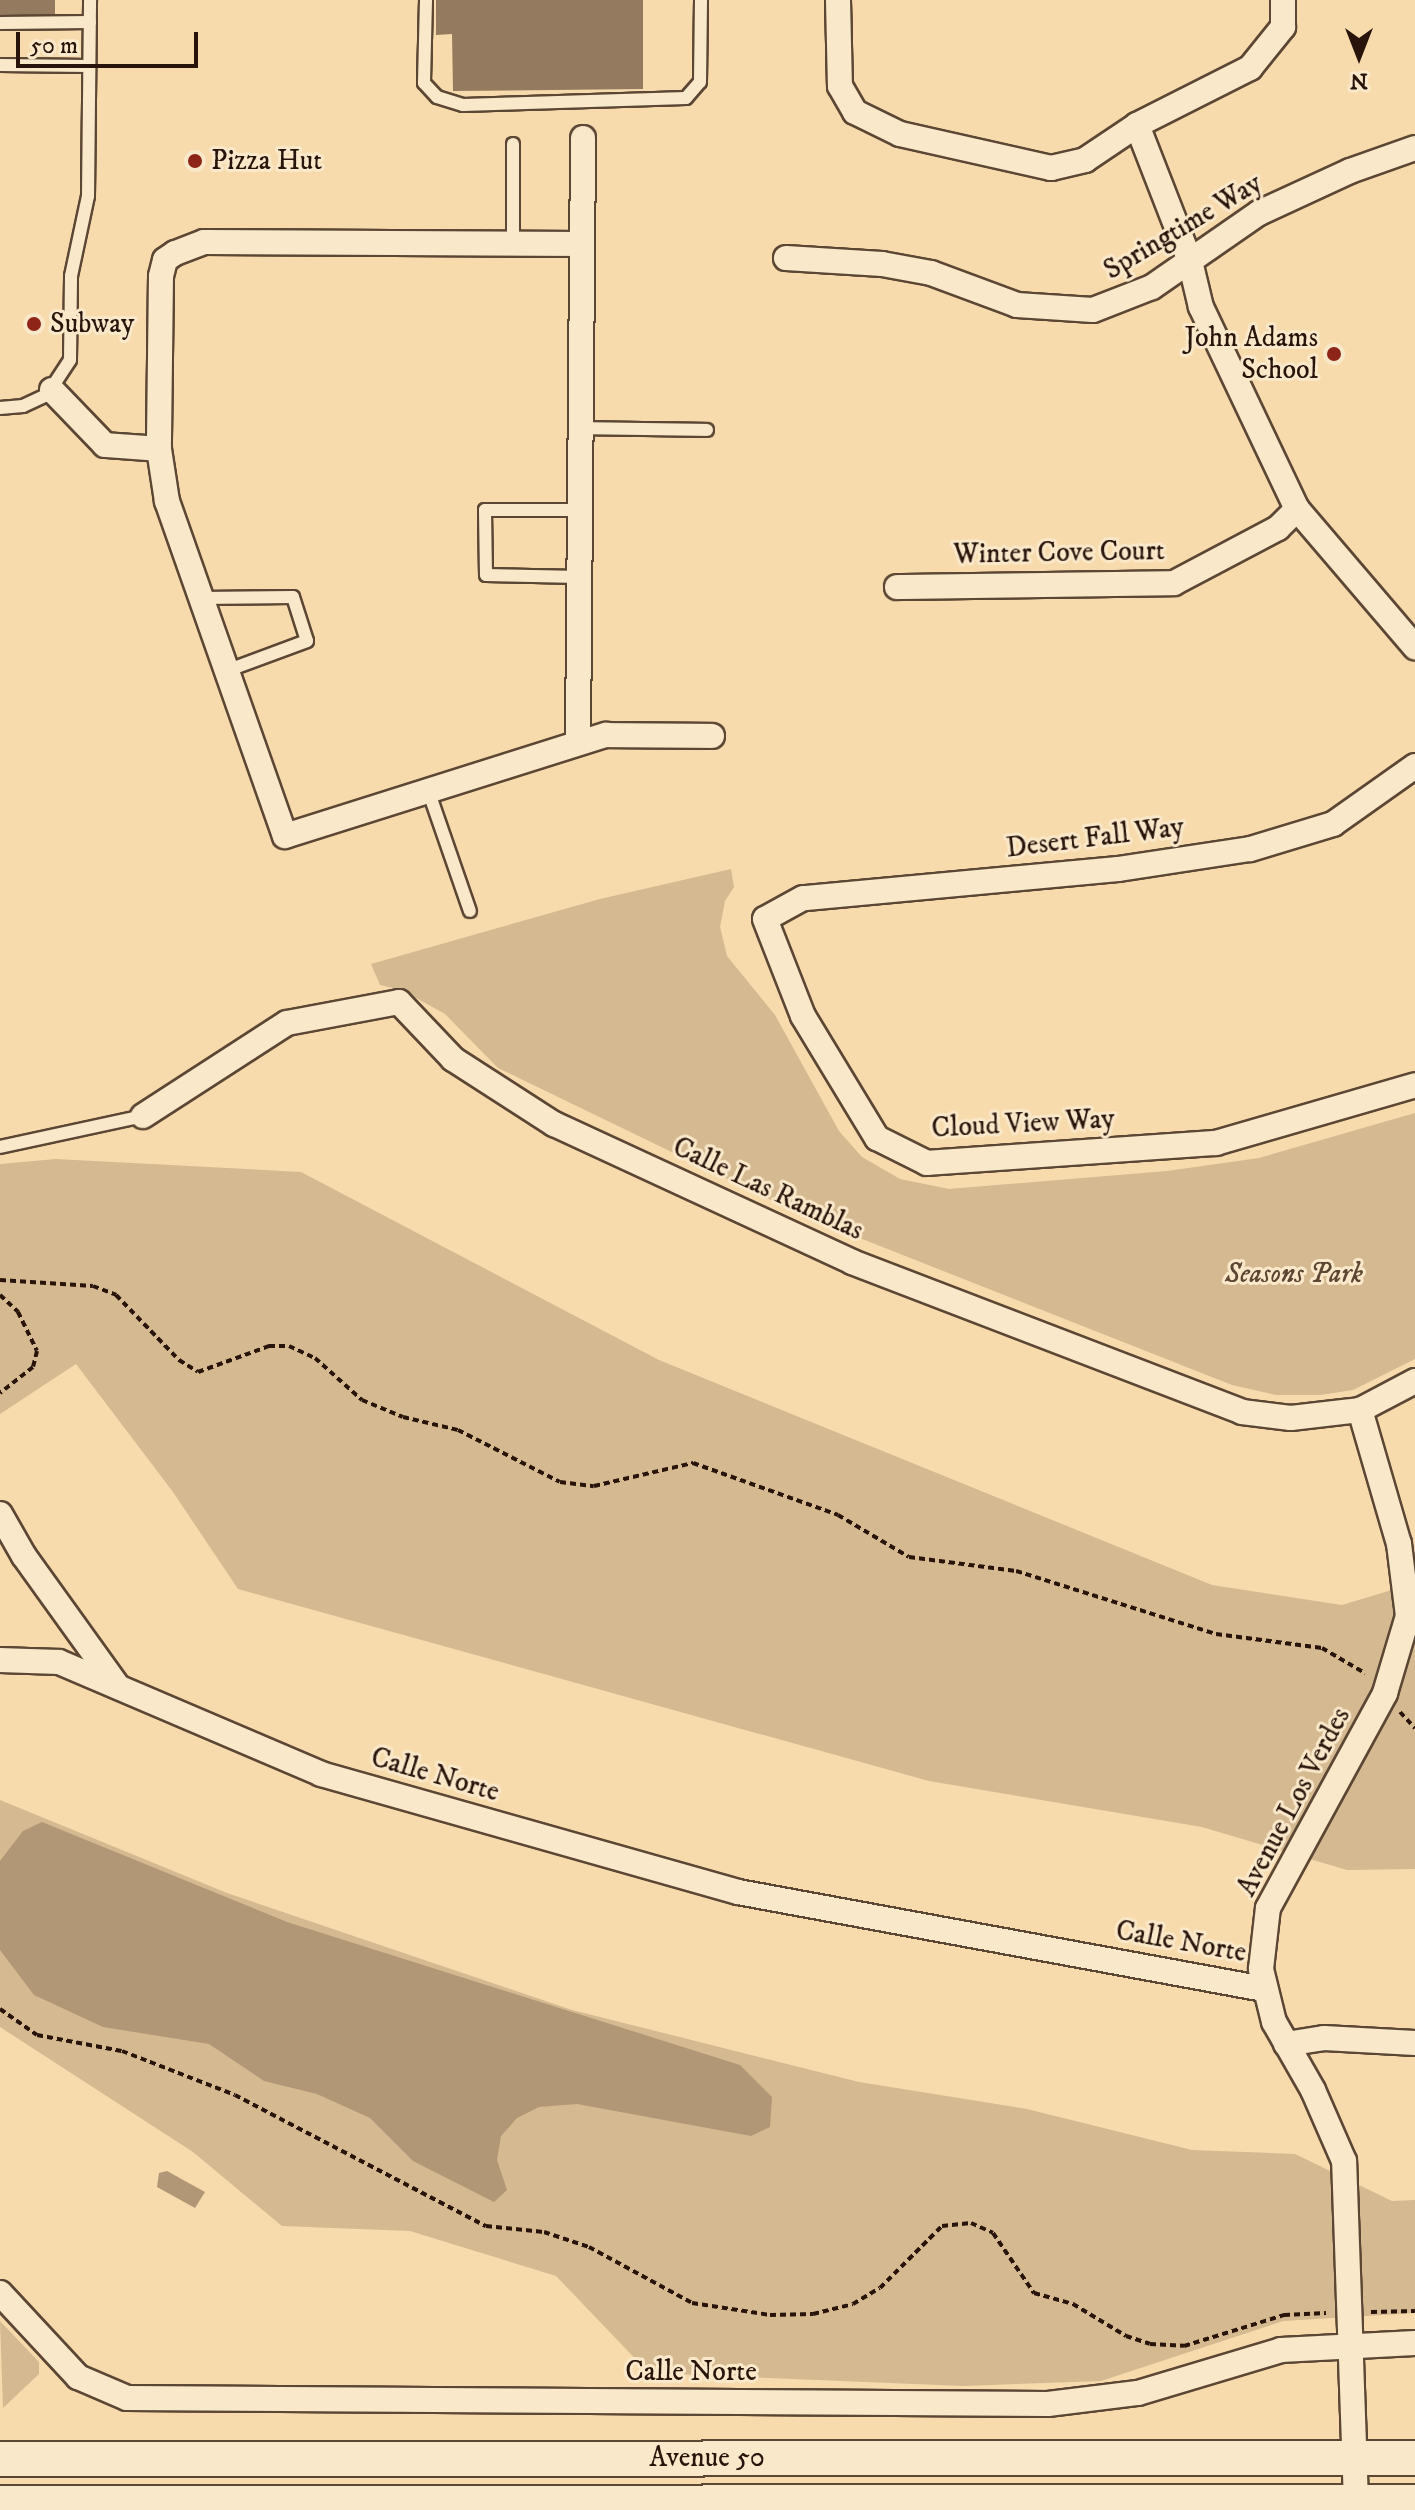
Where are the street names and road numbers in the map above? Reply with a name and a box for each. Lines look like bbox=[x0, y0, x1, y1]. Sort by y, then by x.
street label: Springtime Way bbox=[1098, 167, 1268, 287]
street label: Winter Cove Court bbox=[953, 534, 1165, 572]
street label: Desert Fall Way bbox=[1004, 810, 1186, 866]
street label: Cloud View Way bbox=[931, 1102, 1115, 1146]
street label: Calle Las Ramblas bbox=[667, 1130, 869, 1248]
street label: Avenue Los Verdes bbox=[1230, 1702, 1358, 1902]
street label: Calle Norte bbox=[367, 1741, 503, 1809]
street label: Calle Norte bbox=[1113, 1914, 1249, 1970]
street label: Calle Norte bbox=[625, 2355, 757, 2389]
street label: Avenue 50 bbox=[649, 2441, 765, 2475]

